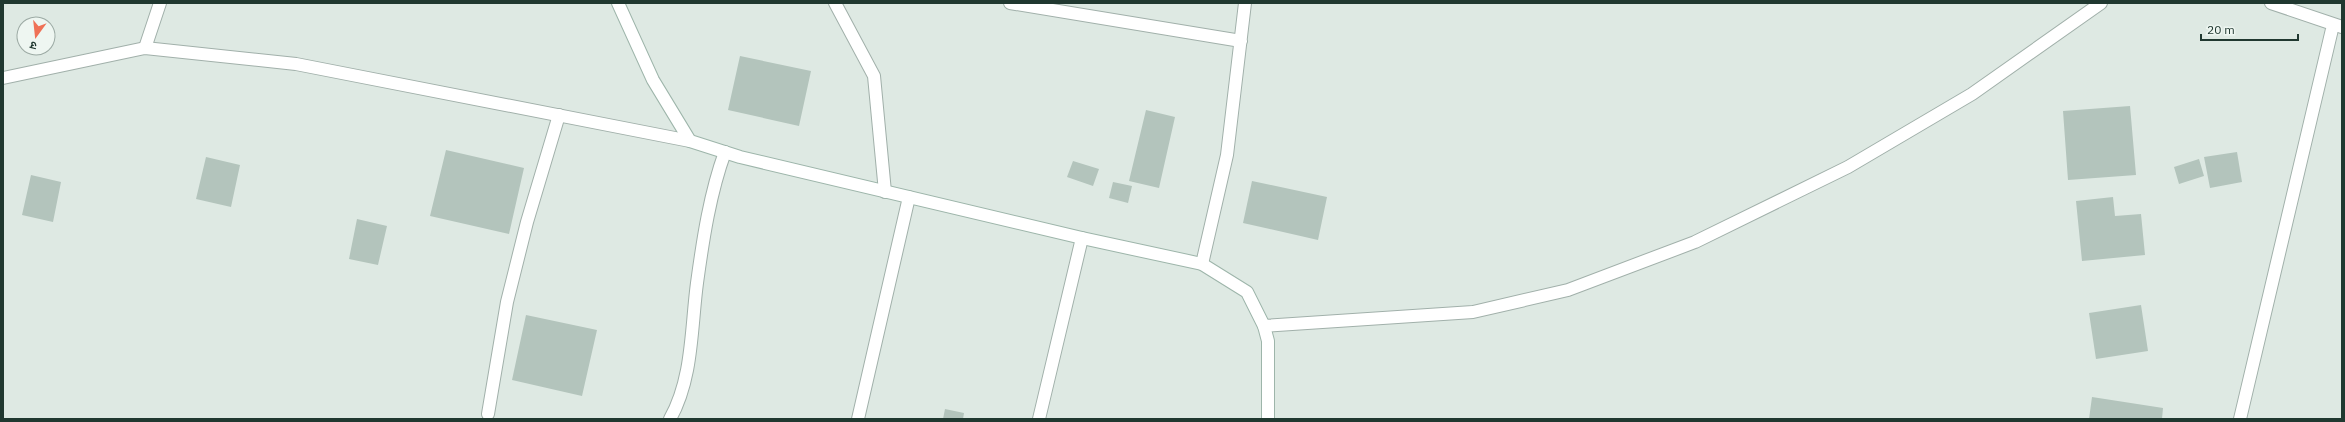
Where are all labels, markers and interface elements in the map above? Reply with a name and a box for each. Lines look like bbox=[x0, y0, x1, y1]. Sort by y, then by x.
north arrow bbox=[16, 16, 56, 56]
scale bar bbox=[2201, 16, 2298, 42]
text: 20 m bbox=[2207, 22, 2235, 37]
text: उ bbox=[28, 38, 38, 53]

